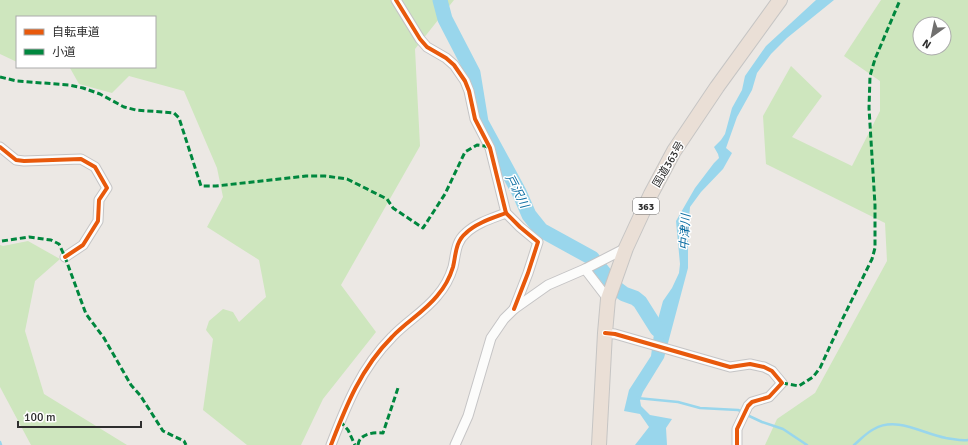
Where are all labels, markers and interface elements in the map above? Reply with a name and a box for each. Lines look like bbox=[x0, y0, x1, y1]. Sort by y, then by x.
legend bbox=[16, 16, 156, 68]
north arrow bbox=[912, 16, 952, 56]
text: 自転車道 bbox=[52, 25, 100, 40]
text: N bbox=[920, 36, 934, 52]
text: 小道 bbox=[52, 45, 76, 60]
street label: 国道363号 bbox=[650, 139, 687, 190]
water label: 戸沢川 bbox=[501, 172, 533, 212]
road number: 363 bbox=[633, 198, 659, 214]
water label: 中津川 bbox=[677, 212, 694, 250]
scale bar bbox=[18, 403, 141, 429]
text: 100 m bbox=[24, 410, 56, 425]

